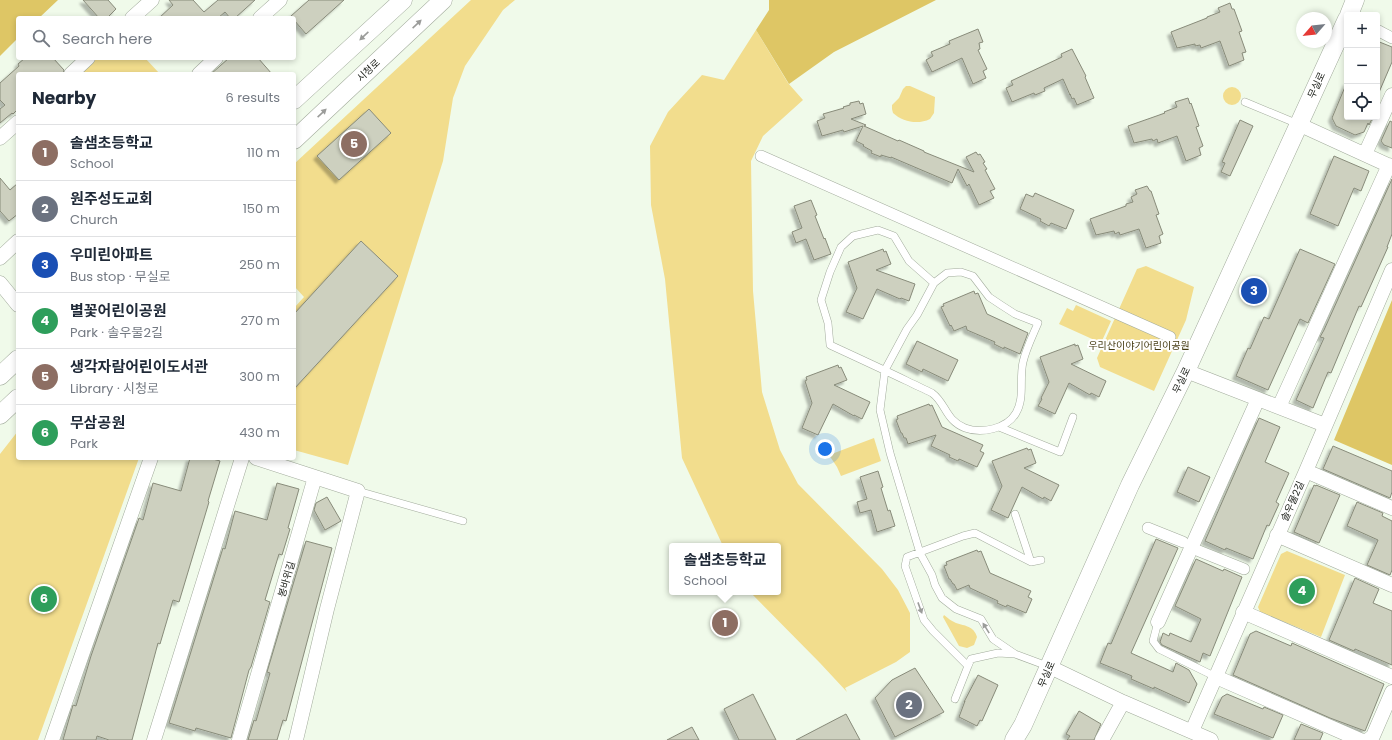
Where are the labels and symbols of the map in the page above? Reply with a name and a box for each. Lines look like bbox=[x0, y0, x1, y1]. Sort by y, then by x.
north arrow bbox=[1296, 12, 1332, 48]
one-way arrow bbox=[412, 19, 422, 29]
one-way arrow bbox=[359, 31, 369, 41]
street label: 시청로 bbox=[353, 55, 384, 85]
street label: 무실로 bbox=[1304, 70, 1329, 101]
one-way arrow bbox=[317, 108, 327, 118]
pin: 5 bbox=[341, 129, 367, 159]
pin: 3 bbox=[1241, 276, 1267, 306]
park label: 우리산이야기어린이공원 bbox=[1088, 338, 1190, 353]
street label: 무실로 bbox=[1169, 365, 1194, 396]
your location bbox=[815, 439, 835, 459]
street label: 솔우물2길 bbox=[1277, 479, 1308, 524]
street label: 봉바위길 bbox=[274, 559, 299, 599]
pin: 4 bbox=[1289, 576, 1315, 606]
pin: 6 bbox=[31, 584, 57, 614]
one-way arrow bbox=[917, 602, 923, 614]
pin: 1 bbox=[712, 608, 738, 638]
one-way arrow bbox=[983, 622, 990, 634]
street label: 무실로 bbox=[1034, 659, 1059, 690]
pin: 2 bbox=[896, 690, 922, 720]

